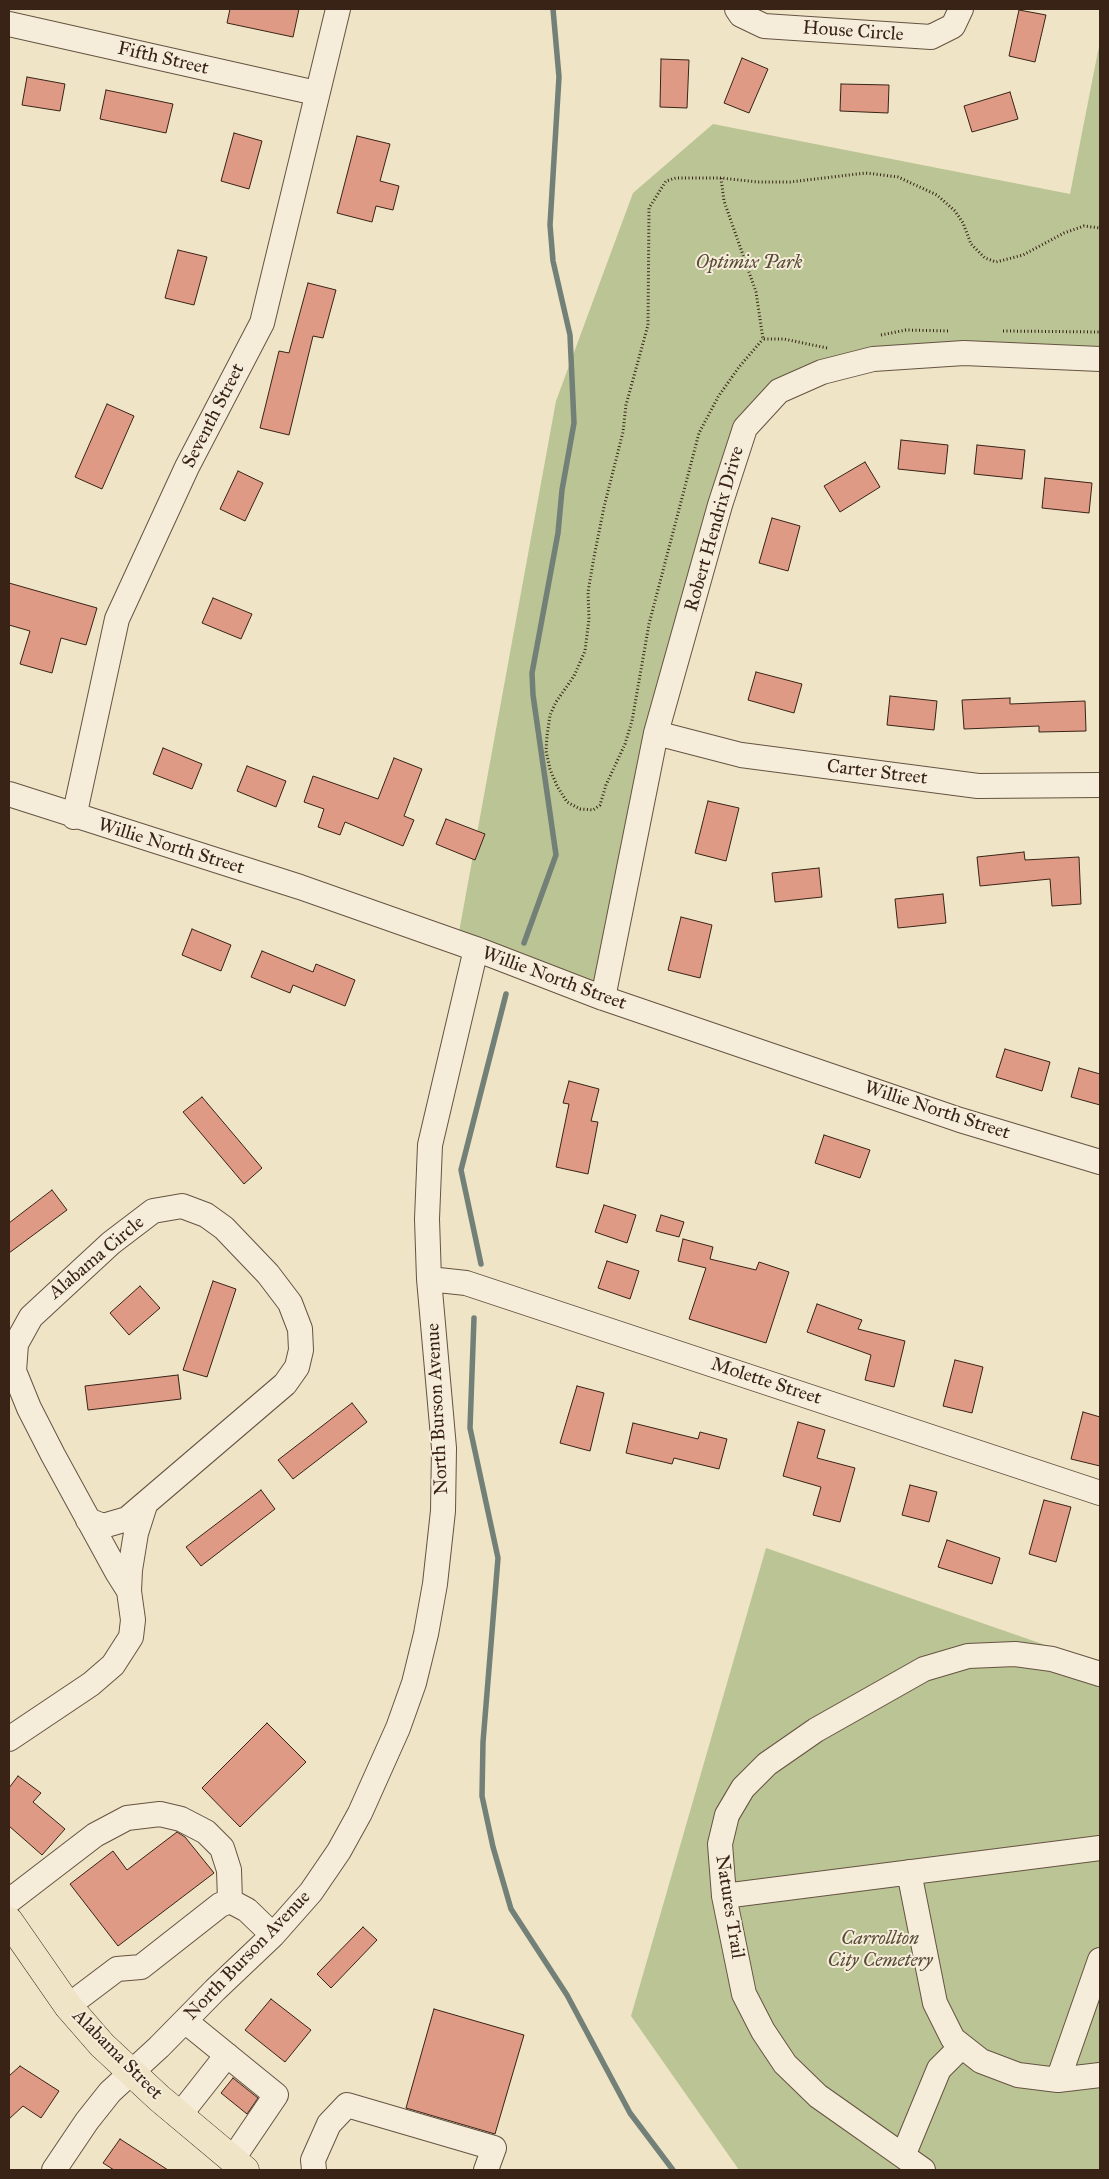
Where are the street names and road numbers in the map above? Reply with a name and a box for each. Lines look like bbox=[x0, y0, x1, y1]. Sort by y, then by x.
street label: House Circle bbox=[802, 17, 904, 47]
street label: Fifth Street bbox=[115, 37, 211, 81]
street label: Seventh Street bbox=[178, 360, 250, 472]
street label: Robert Hendrix Drive bbox=[681, 444, 749, 614]
street label: Carter Street bbox=[825, 756, 929, 790]
street label: Willie North Street bbox=[95, 814, 247, 880]
street label: Willie North Street bbox=[479, 942, 629, 1016]
street label: Willie North Street bbox=[861, 1077, 1013, 1145]
street label: Alabama Circle bbox=[45, 1212, 149, 1304]
street label: North Burson Avenue bbox=[422, 1323, 454, 1495]
street label: Molette Street bbox=[708, 1353, 824, 1411]
street label: Natures Trail bbox=[710, 1854, 748, 1960]
street label: North Burson Avenue bbox=[180, 1886, 316, 2026]
street label: Alabama Street bbox=[67, 2005, 167, 2105]

